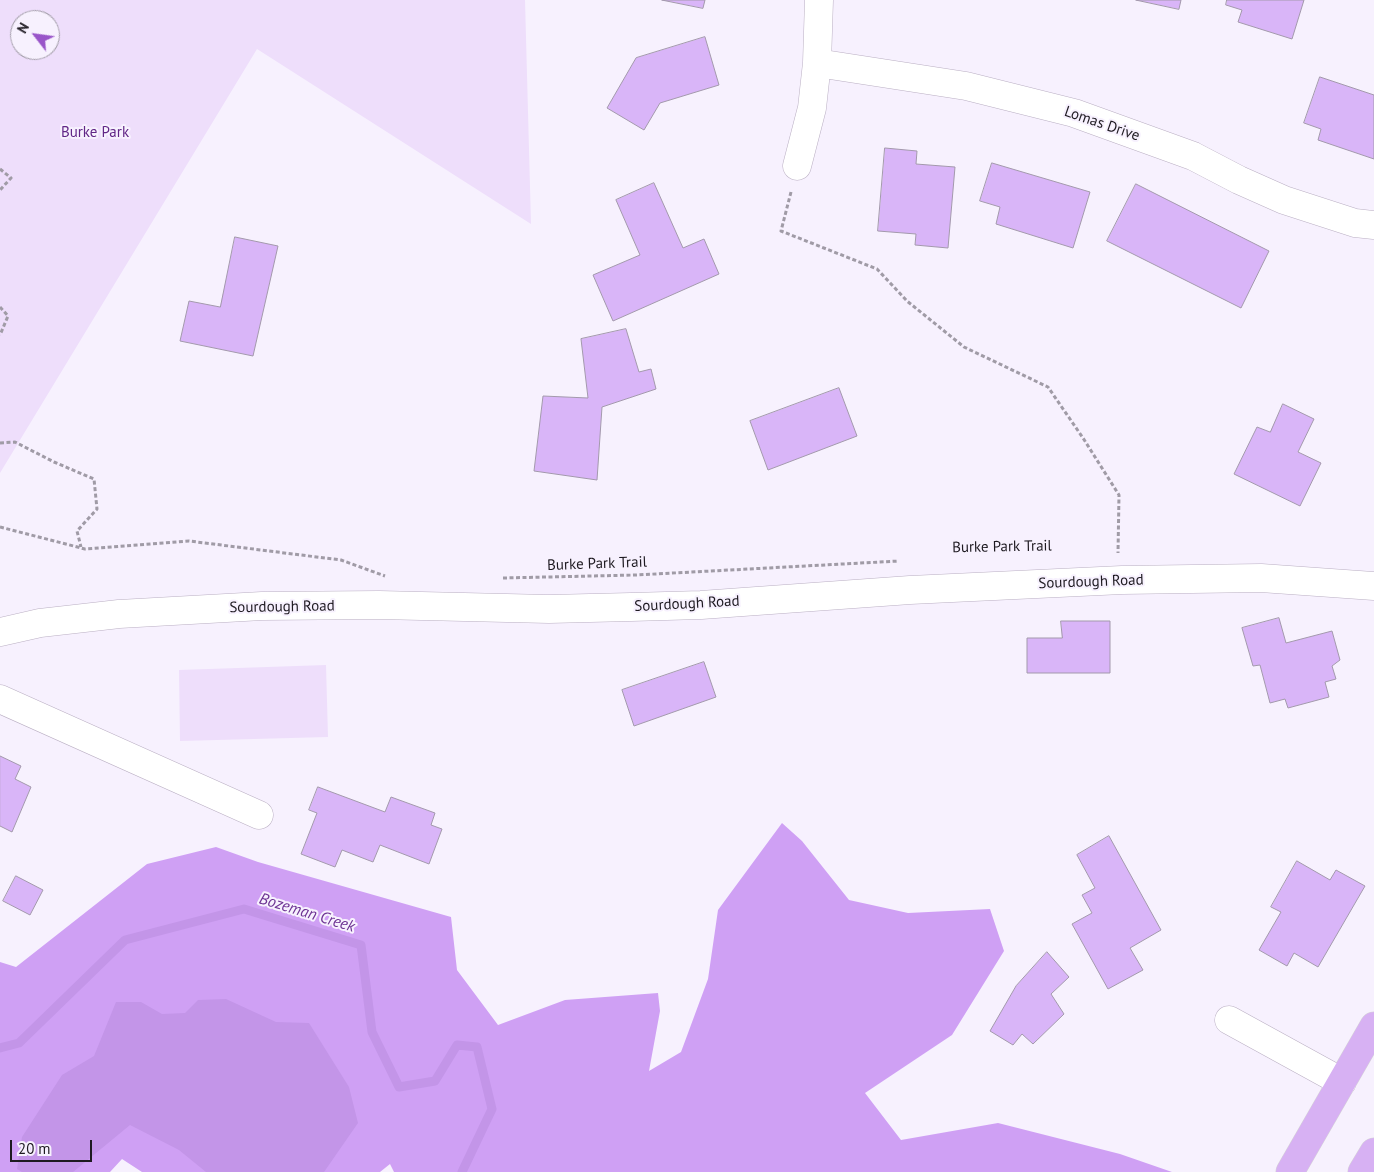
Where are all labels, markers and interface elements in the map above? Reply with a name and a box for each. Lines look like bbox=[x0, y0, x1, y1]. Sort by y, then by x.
north arrow bbox=[10, 10, 60, 60]
text: N bbox=[13, 20, 33, 36]
street label: Lomas Drive bbox=[1062, 103, 1142, 145]
park label: Burke Park bbox=[61, 124, 129, 142]
street label: Burke Park Trail bbox=[952, 537, 1052, 557]
street label: Burke Park Trail bbox=[547, 553, 647, 575]
street label: Sourdough Road bbox=[1038, 571, 1144, 593]
street label: Sourdough Road bbox=[634, 592, 740, 616]
street label: Sourdough Road bbox=[229, 597, 335, 617]
water label: Bozeman Creek bbox=[257, 889, 357, 937]
scale bar bbox=[12, 1130, 95, 1162]
text: 20 m bbox=[18, 1139, 51, 1158]

